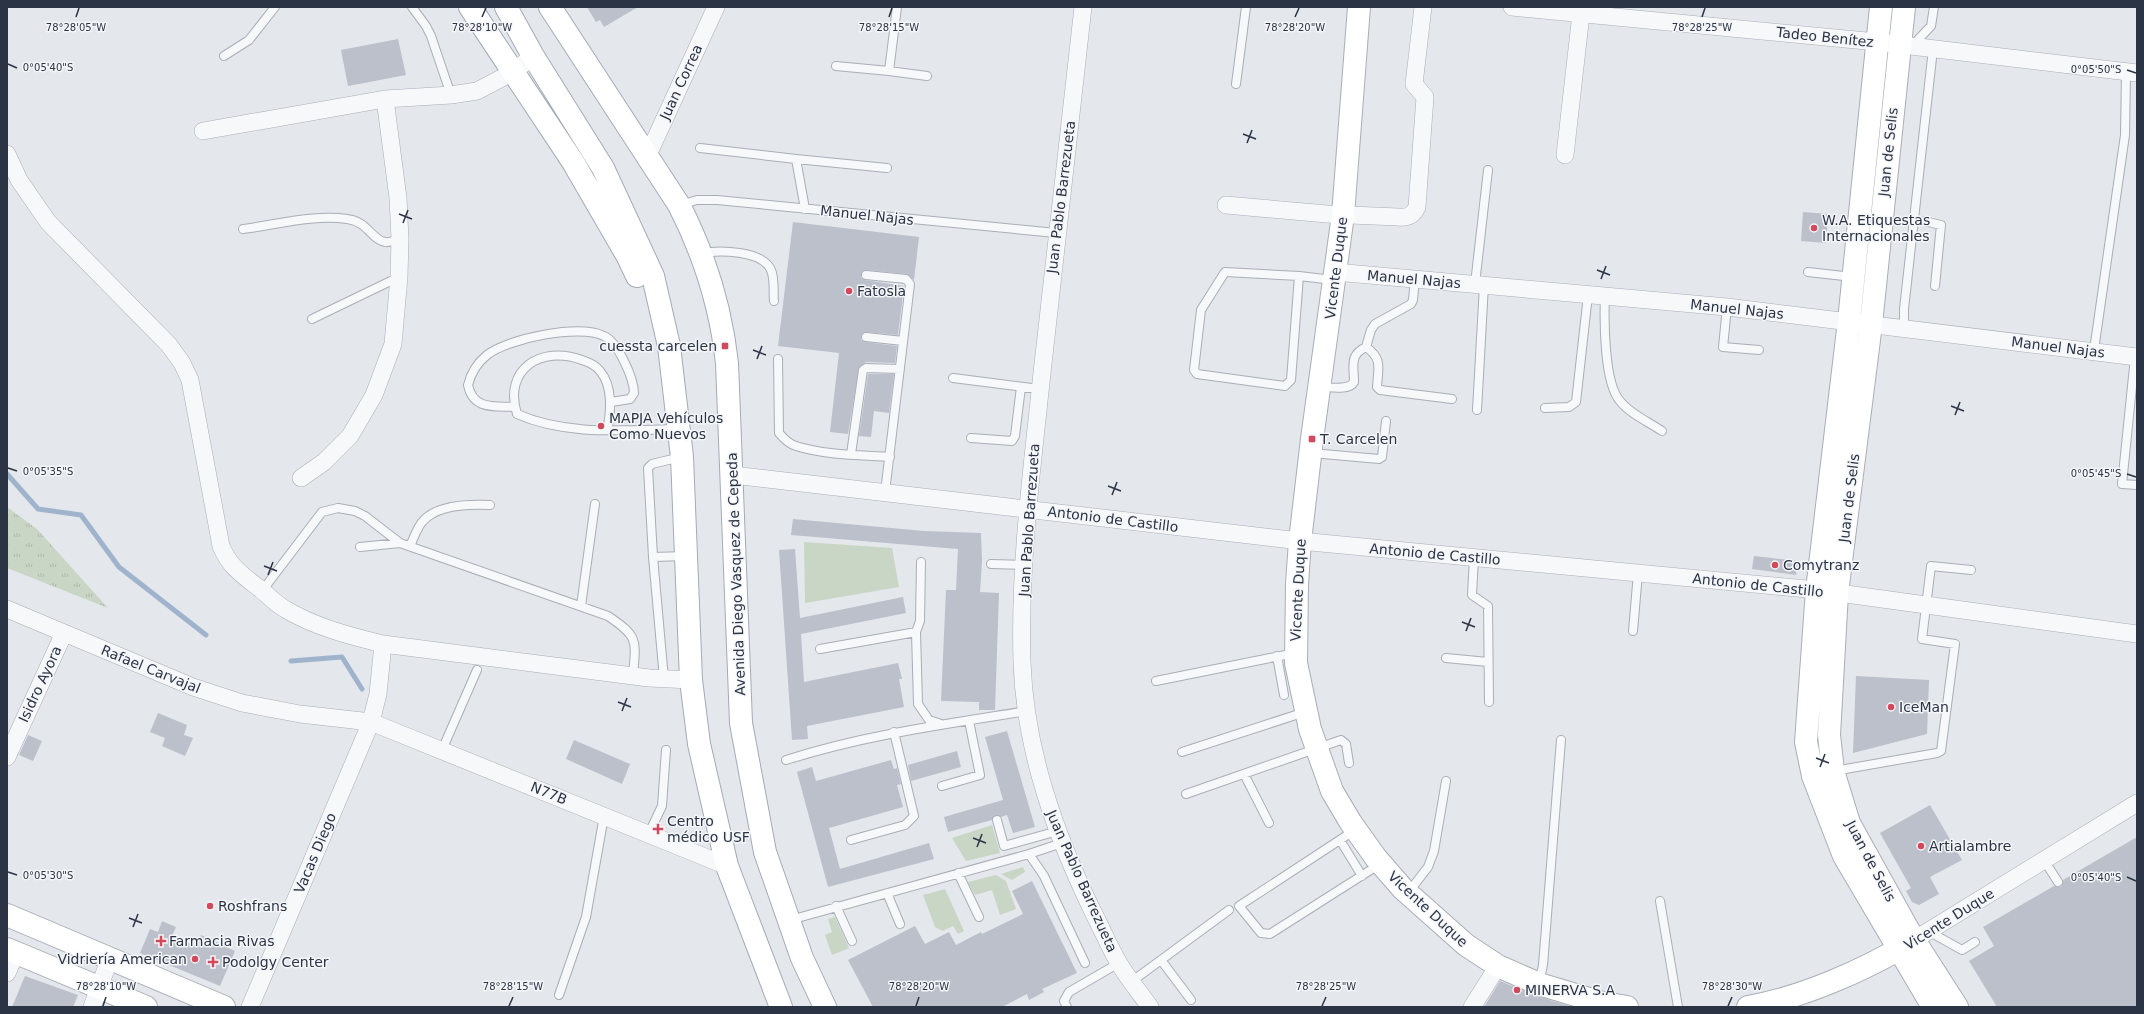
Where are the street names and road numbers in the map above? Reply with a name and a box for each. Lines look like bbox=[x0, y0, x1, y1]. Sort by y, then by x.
street label: Tadeo Benítez bbox=[1775, 24, 1874, 50]
street label: Juan Correa bbox=[656, 42, 705, 123]
street label: Juan de Selis bbox=[1875, 107, 1901, 198]
street label: Juan Pablo Barrezueta bbox=[1044, 120, 1078, 275]
street label: Manuel Najas bbox=[819, 202, 915, 228]
street label: Vicente Duque bbox=[1322, 216, 1350, 320]
street label: Manuel Najas bbox=[1366, 267, 1462, 291]
street label: Manuel Najas bbox=[1689, 296, 1785, 322]
street label: Manuel Najas bbox=[2010, 333, 2106, 361]
street label: Juan Pablo Barrezueta bbox=[1016, 443, 1042, 598]
street label: Avenida Diego Vasquez de Cepeda bbox=[724, 452, 748, 696]
street label: Juan de Selis bbox=[1835, 453, 1862, 544]
street label: Antonio de Castillo bbox=[1047, 503, 1179, 535]
street label: Vicente Duque bbox=[1287, 538, 1309, 642]
street label: Antonio de Castillo bbox=[1369, 540, 1501, 568]
street label: Antonio de Castillo bbox=[1692, 570, 1824, 600]
street label: Rafael Carvajal bbox=[99, 642, 203, 696]
street label: Isidro Ayora bbox=[15, 643, 65, 725]
street label: N77B bbox=[528, 778, 570, 808]
street label: Juan Pablo Barrezueta bbox=[1043, 807, 1121, 954]
street label: Vacas Diego bbox=[291, 810, 339, 896]
street label: Juan de Selis bbox=[1842, 817, 1899, 904]
street label: Vicente Duque bbox=[1385, 868, 1471, 950]
street label: Vicente Duque bbox=[1901, 885, 1997, 953]

